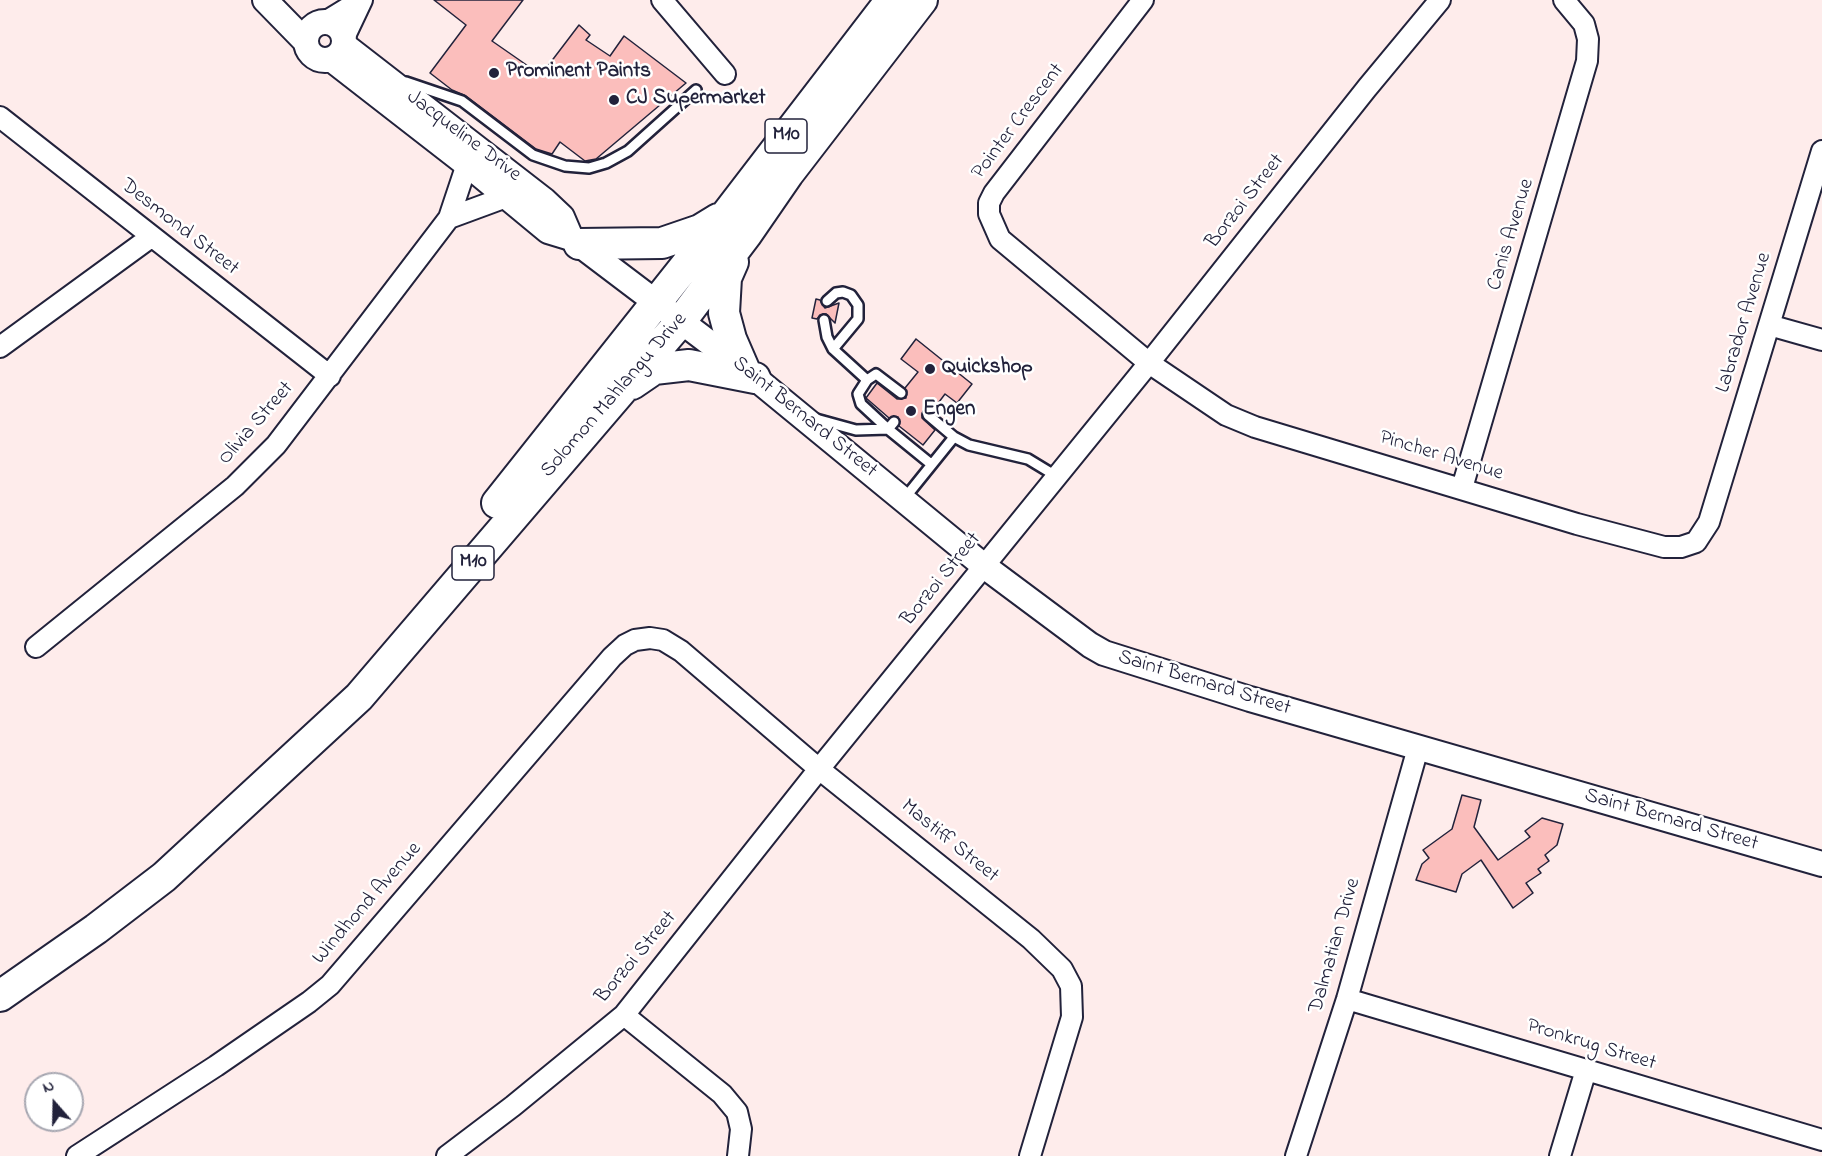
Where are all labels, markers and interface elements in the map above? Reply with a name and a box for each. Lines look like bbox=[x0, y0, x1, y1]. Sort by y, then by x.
street label: Pointer Crescent bbox=[967, 59, 1071, 185]
place label: Prominent Paints bbox=[506, 60, 651, 86]
marker: Prominent Paints bbox=[487, 66, 501, 80]
street label: Jacqueline Drive bbox=[401, 86, 525, 188]
place label: CJ Supermarket bbox=[626, 87, 766, 113]
marker: CJ Supermarket bbox=[607, 93, 621, 107]
road number: M10 bbox=[765, 119, 807, 153]
street label: Borzoi Street bbox=[1201, 150, 1291, 254]
street label: Desmond Street bbox=[115, 174, 243, 282]
street label: Canis Avenue bbox=[1483, 176, 1541, 294]
street label: Labrador Avenue bbox=[1712, 250, 1778, 396]
street label: Solomon Mahlangu Drive bbox=[536, 308, 694, 484]
street label: Saint Bernard Street bbox=[726, 352, 882, 484]
place label: Quickshop bbox=[942, 356, 1033, 382]
marker: Quickshop bbox=[923, 362, 937, 376]
street label: Olivia Street bbox=[214, 377, 300, 471]
place label: Engen bbox=[923, 398, 975, 424]
marker: Engen bbox=[904, 404, 918, 418]
street label: Pincher Avenue bbox=[1376, 426, 1506, 488]
street label: Borzoi Street bbox=[897, 528, 987, 632]
road number: M10 bbox=[452, 546, 494, 580]
street label: Saint Bernard Street bbox=[1114, 646, 1294, 722]
street label: Saint Bernard Street bbox=[1581, 784, 1761, 858]
street label: Mastiff Street bbox=[895, 795, 1003, 889]
street label: Windhond Avenue bbox=[308, 837, 428, 971]
street label: Dalmatian Drive bbox=[1305, 875, 1367, 1017]
street label: Borzoi Street bbox=[591, 907, 683, 1009]
street label: Pronkrug Street bbox=[1523, 1014, 1659, 1078]
north arrow bbox=[24, 1072, 84, 1132]
text: N bbox=[39, 1074, 58, 1100]

